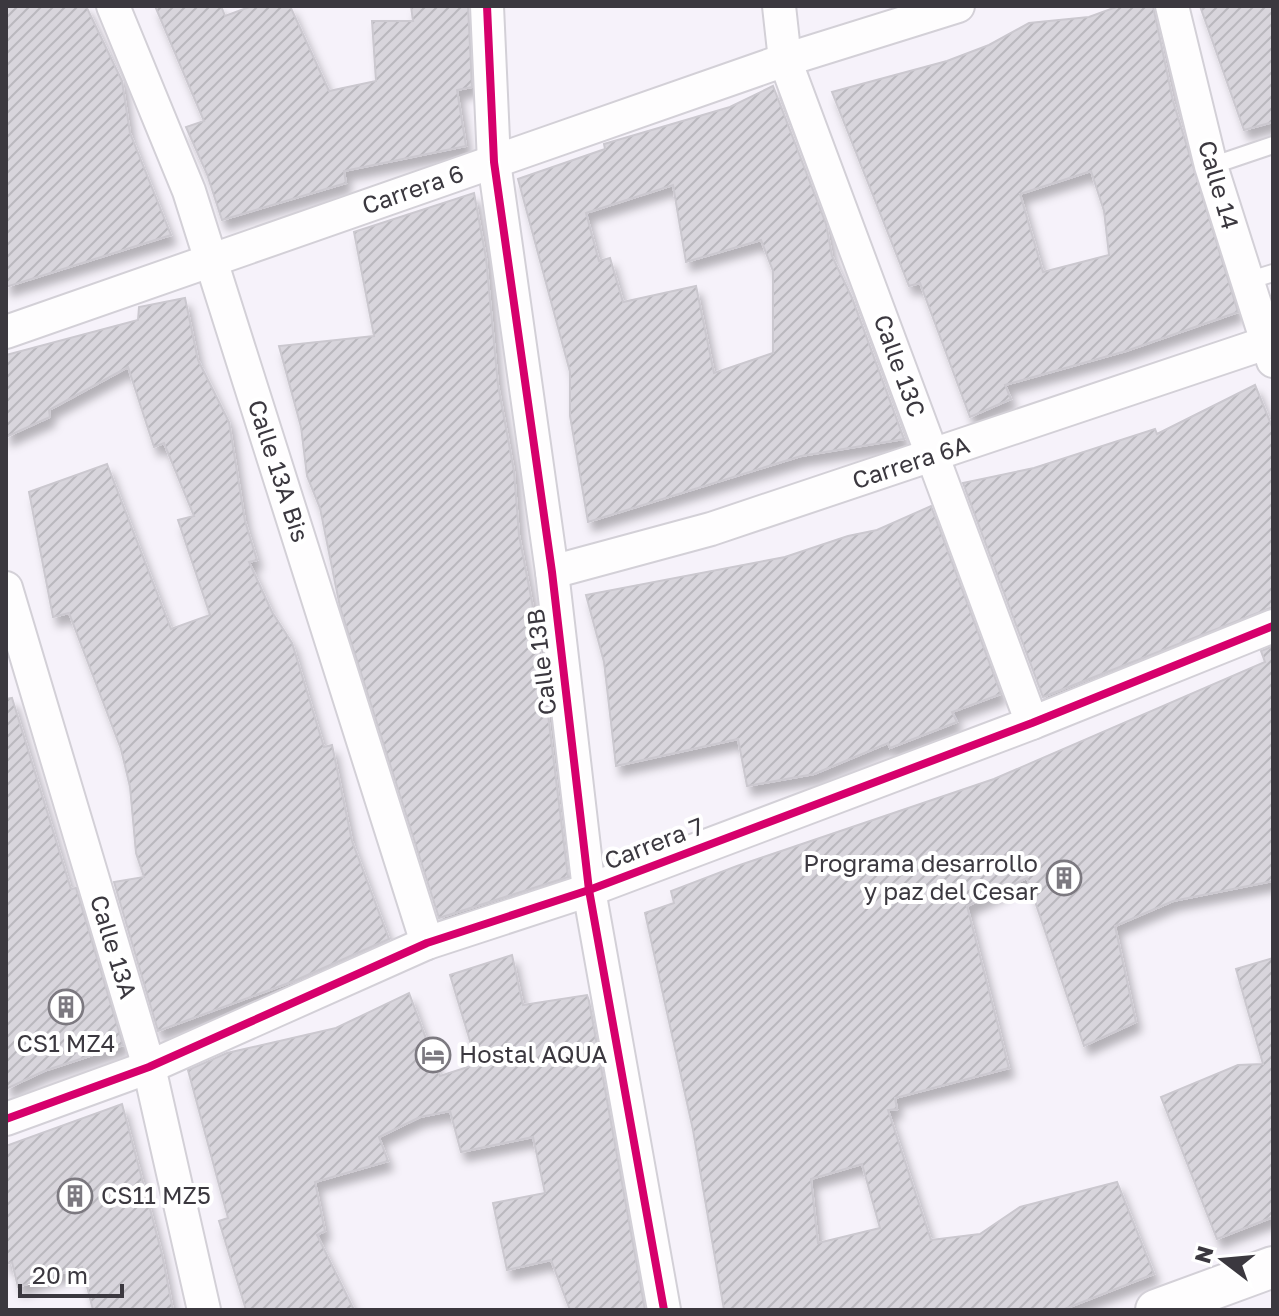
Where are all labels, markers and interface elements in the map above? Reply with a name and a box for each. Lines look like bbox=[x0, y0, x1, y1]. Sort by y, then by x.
street label: Calle 14 bbox=[1193, 137, 1246, 232]
street label: Carrera 6 bbox=[358, 158, 467, 219]
street label: Calle 13C bbox=[868, 310, 932, 421]
street label: Calle 13A Bis bbox=[243, 396, 316, 545]
street label: Carrera 6A bbox=[848, 429, 973, 494]
street label: Calle 13B bbox=[520, 607, 561, 717]
street label: Carrera 7 bbox=[600, 810, 707, 875]
place label: Programa desarrollo y paz del Cesar bbox=[803, 848, 1038, 905]
building icon: Programa desarrollo y paz del Cesar bbox=[1045, 859, 1083, 897]
street label: Calle 13A bbox=[85, 891, 144, 1002]
building icon: CS1 MZ4 bbox=[47, 988, 85, 1026]
place label: CS1 MZ4 bbox=[17, 1028, 116, 1057]
hotel icon: Hostal AQUA bbox=[414, 1036, 452, 1074]
place label: Hostal AQUA bbox=[459, 1039, 607, 1068]
building icon: CS11 MZ5 bbox=[56, 1177, 94, 1215]
place label: CS11 MZ5 bbox=[101, 1180, 211, 1209]
north arrow bbox=[1183, 1220, 1263, 1300]
text: N bbox=[1188, 1243, 1219, 1266]
scale bar bbox=[20, 1248, 122, 1298]
text: 20 m bbox=[32, 1260, 88, 1289]

